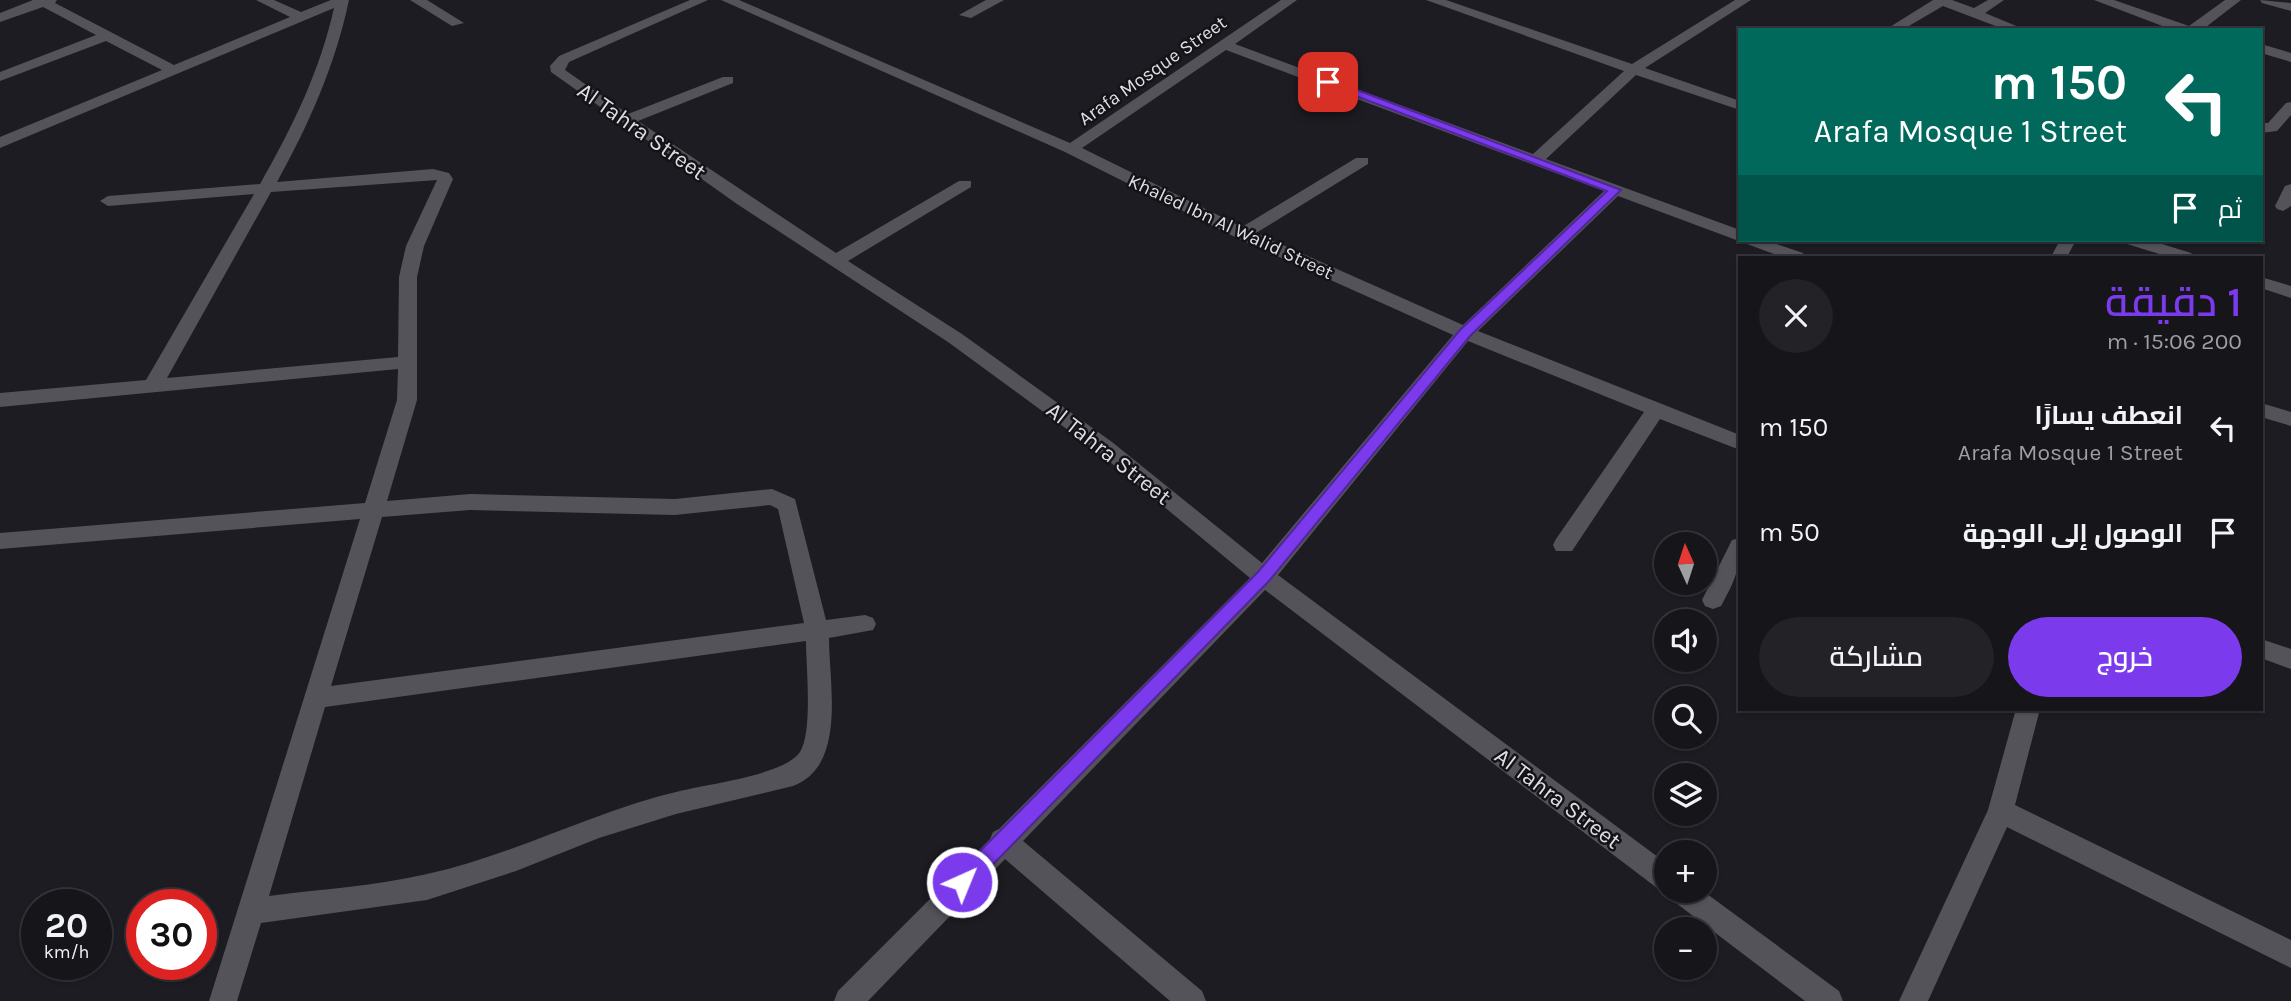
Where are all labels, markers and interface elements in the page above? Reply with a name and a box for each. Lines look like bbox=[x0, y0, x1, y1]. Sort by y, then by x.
street label: Arafa Mosque Street bbox=[1074, 12, 1231, 130]
pin bbox=[1298, 52, 1358, 112]
text: 150 m bbox=[1991, 54, 2127, 111]
icon: left bbox=[2151, 56, 2242, 147]
icon: arrive bbox=[1309, 63, 1347, 101]
street label: Al Tahra Street bbox=[572, 77, 711, 186]
text: Arafa Mosque 1 Street bbox=[1814, 113, 2127, 150]
street label: Khaled Ibn Al Walid Street bbox=[1125, 170, 1336, 284]
icon: arrive bbox=[2166, 189, 2204, 227]
text: ثم bbox=[2218, 194, 2242, 225]
text: 1 دقيقة bbox=[2105, 277, 2242, 327]
button: close bbox=[1759, 279, 1833, 353]
text: 200 m · 15:06 bbox=[2107, 328, 2242, 355]
street label: Al Tahra Street bbox=[1041, 396, 1177, 511]
text: انعطف يسارًا bbox=[2035, 400, 2183, 431]
icon: left bbox=[2204, 409, 2242, 447]
text: 150 m bbox=[1759, 412, 1828, 443]
text: Arafa Mosque 1 Street bbox=[1958, 439, 2183, 466]
icon: arrive bbox=[2204, 514, 2242, 552]
text: 50 m bbox=[1759, 517, 1820, 548]
text: الوصول إلى الوجهة bbox=[1963, 518, 2183, 549]
north arrow bbox=[1654, 532, 1717, 595]
map controls bbox=[1654, 532, 1717, 980]
button: sound bbox=[1654, 609, 1717, 672]
button: مشاركة bbox=[1759, 617, 1994, 697]
button: خروج bbox=[2008, 617, 2242, 697]
button: search bbox=[1654, 686, 1717, 749]
street label: Al Tahra Street bbox=[1489, 742, 1626, 855]
button: layers bbox=[1654, 763, 1717, 826]
button: + bbox=[1654, 840, 1717, 903]
position arrow bbox=[925, 845, 999, 919]
speed limit sign: 30 bbox=[126, 889, 217, 980]
text: 20 bbox=[45, 905, 88, 946]
button: − bbox=[1654, 917, 1717, 980]
text: km/h bbox=[44, 941, 89, 963]

